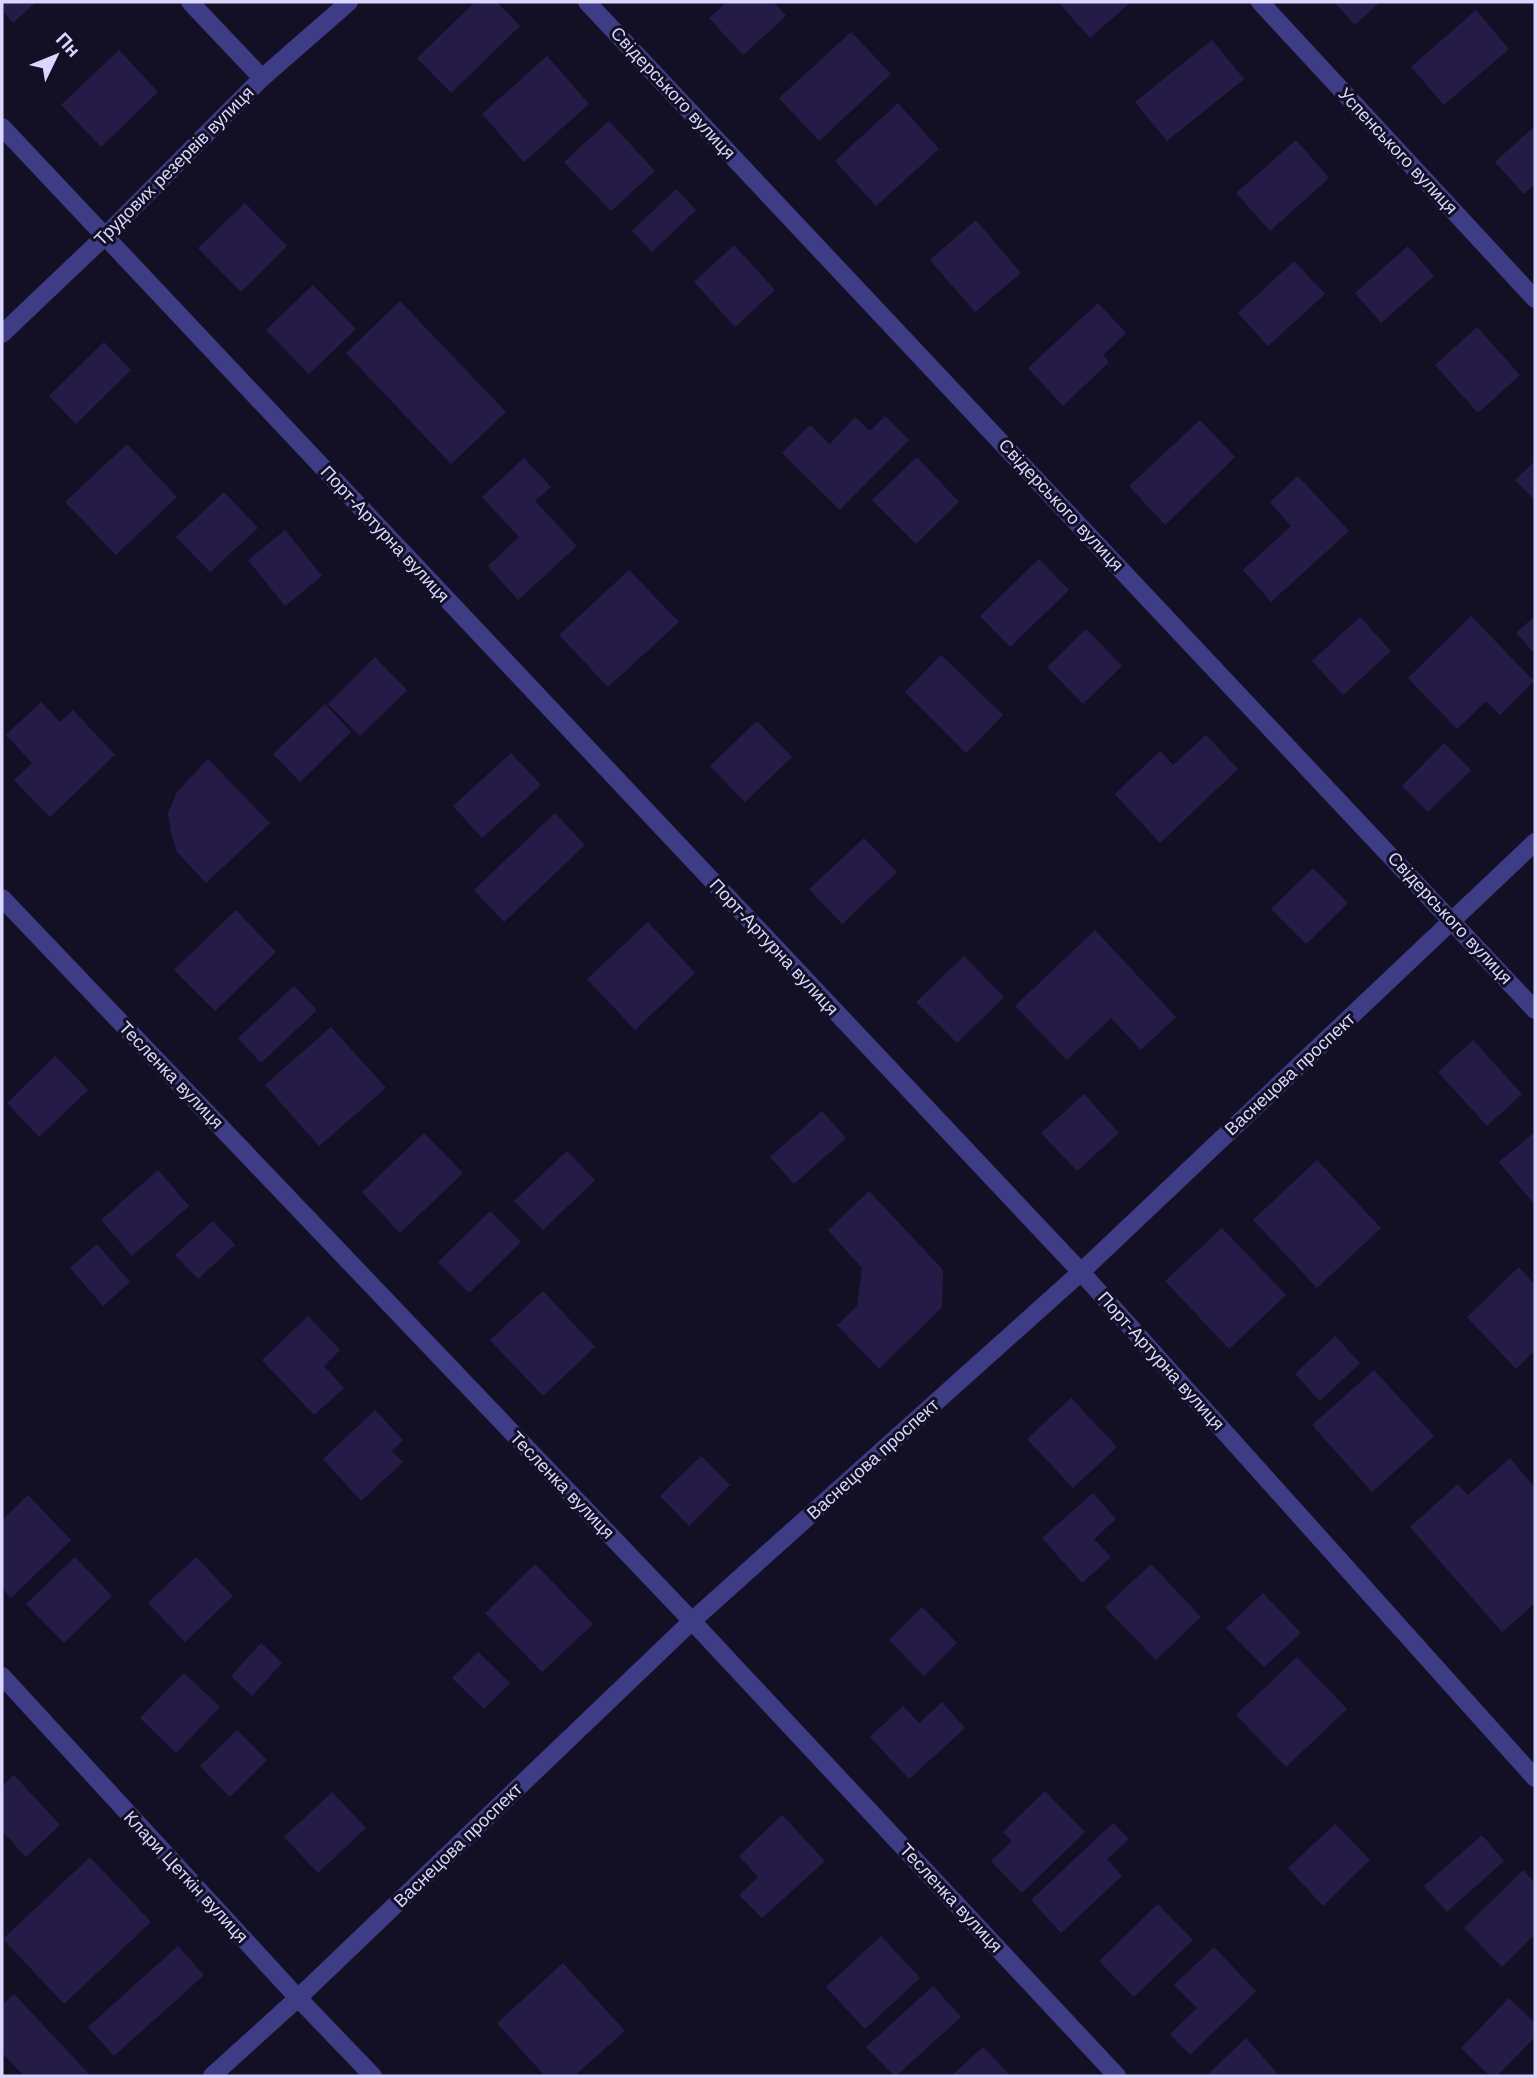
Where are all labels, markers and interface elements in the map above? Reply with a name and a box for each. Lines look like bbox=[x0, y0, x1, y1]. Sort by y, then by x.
north arrow bbox=[21, 21, 91, 91]
street label: Свідерського вулиця bbox=[607, 23, 739, 163]
text: Пн bbox=[52, 28, 84, 61]
street label: Трудових резервів вулиця bbox=[90, 82, 258, 250]
street label: Успенського вулиця bbox=[1334, 84, 1462, 218]
street label: Свідерського вулиця bbox=[995, 435, 1127, 575]
street label: Порт-Артурна вулиця bbox=[317, 462, 453, 606]
street label: Свідерського вулиця bbox=[1384, 848, 1516, 988]
street label: Порт-Артурна вулиця bbox=[706, 875, 842, 1019]
street label: Васнецова проспект bbox=[1221, 1009, 1359, 1139]
street label: Тесленка вулиця bbox=[115, 1017, 227, 1133]
street label: Порт-Артурна вулиця bbox=[1094, 1288, 1228, 1434]
street label: Васнецова проспект bbox=[803, 1395, 943, 1523]
street label: Тесленка вулиця bbox=[506, 1427, 618, 1543]
street label: Васнецова проспект bbox=[390, 1779, 526, 1911]
street label: Клари Цеткін вулиця bbox=[120, 1807, 252, 1947]
street label: Тесленка вулиця bbox=[896, 1840, 1006, 1956]

